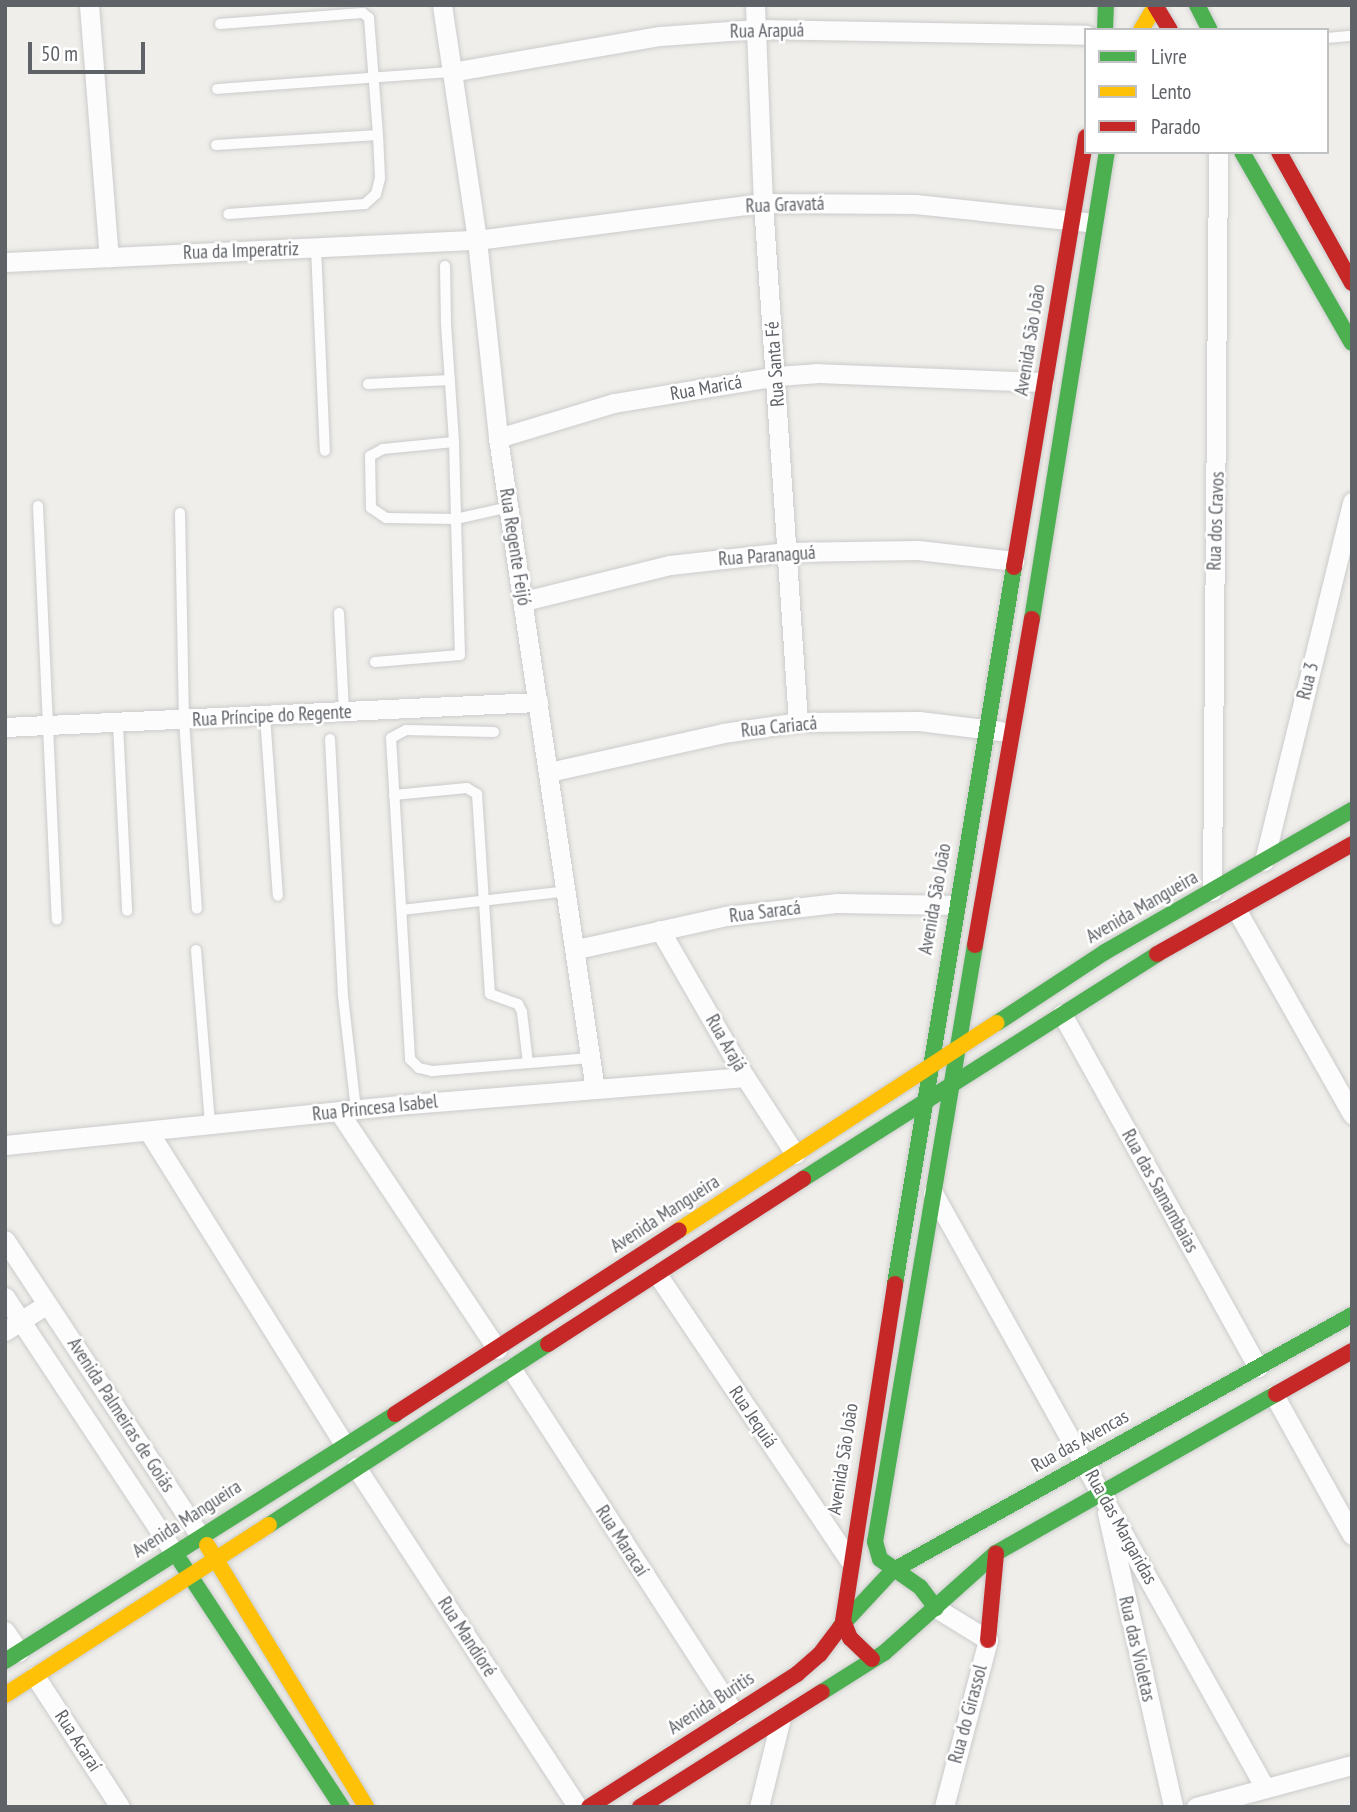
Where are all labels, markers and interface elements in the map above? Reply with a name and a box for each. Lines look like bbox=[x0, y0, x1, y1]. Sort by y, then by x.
street label: Rua Arapuá bbox=[729, 19, 805, 43]
scale bar bbox=[32, 28, 149, 72]
legend bbox=[1084, 28, 1329, 154]
text: 50 m bbox=[41, 40, 78, 67]
text: Livre bbox=[1151, 43, 1187, 70]
text: Lento bbox=[1151, 78, 1191, 105]
text: Parado bbox=[1151, 113, 1201, 140]
street label: Rua Gravatá bbox=[745, 192, 825, 218]
street label: Rua da Imperatriz bbox=[183, 238, 299, 264]
street label: Avenida São João bbox=[1010, 283, 1050, 397]
street label: Rua Santa Fé bbox=[761, 321, 789, 407]
street label: Rua Maricá bbox=[668, 370, 744, 406]
street label: Rua dos Cravos bbox=[1203, 471, 1229, 571]
street label: Rua Regente Feijó bbox=[494, 487, 536, 607]
street label: Rua Paranaguá bbox=[718, 541, 816, 571]
street label: Rua 3 bbox=[1292, 660, 1324, 702]
street label: Rua Príncipe do Regente bbox=[192, 700, 352, 732]
street label: Rua Cariacá bbox=[740, 712, 818, 742]
street label: Avenida São João bbox=[914, 842, 956, 956]
street label: Avenida Mangueira bbox=[1082, 866, 1202, 948]
street label: Rua Saracá bbox=[728, 896, 802, 928]
street label: Rua Arajá bbox=[701, 1010, 751, 1076]
street label: Rua Princesa Isabel bbox=[311, 1090, 439, 1126]
street label: Rua das Samambaias bbox=[1117, 1125, 1203, 1257]
street label: Avenida Mangueira bbox=[606, 1170, 724, 1258]
street label: Avenida Palmeiras de Goiás bbox=[63, 1334, 179, 1496]
street label: Rua Jequiá bbox=[724, 1382, 782, 1452]
street label: Avenida São João bbox=[823, 1402, 863, 1516]
street label: Rua das Avencas bbox=[1027, 1405, 1133, 1477]
street label: Rua das Margaridas bbox=[1080, 1466, 1162, 1588]
street label: Avenida Mangueira bbox=[128, 1475, 246, 1563]
street label: Rua Maracaí bbox=[591, 1501, 653, 1581]
street label: Rua Mandioré bbox=[433, 1593, 501, 1681]
street label: Rua das Violetas bbox=[1114, 1594, 1160, 1704]
street label: Rua do Girassol bbox=[944, 1662, 992, 1766]
street label: Avenida Buritis bbox=[664, 1667, 758, 1739]
street label: Rua Acaraí bbox=[50, 1706, 106, 1776]

